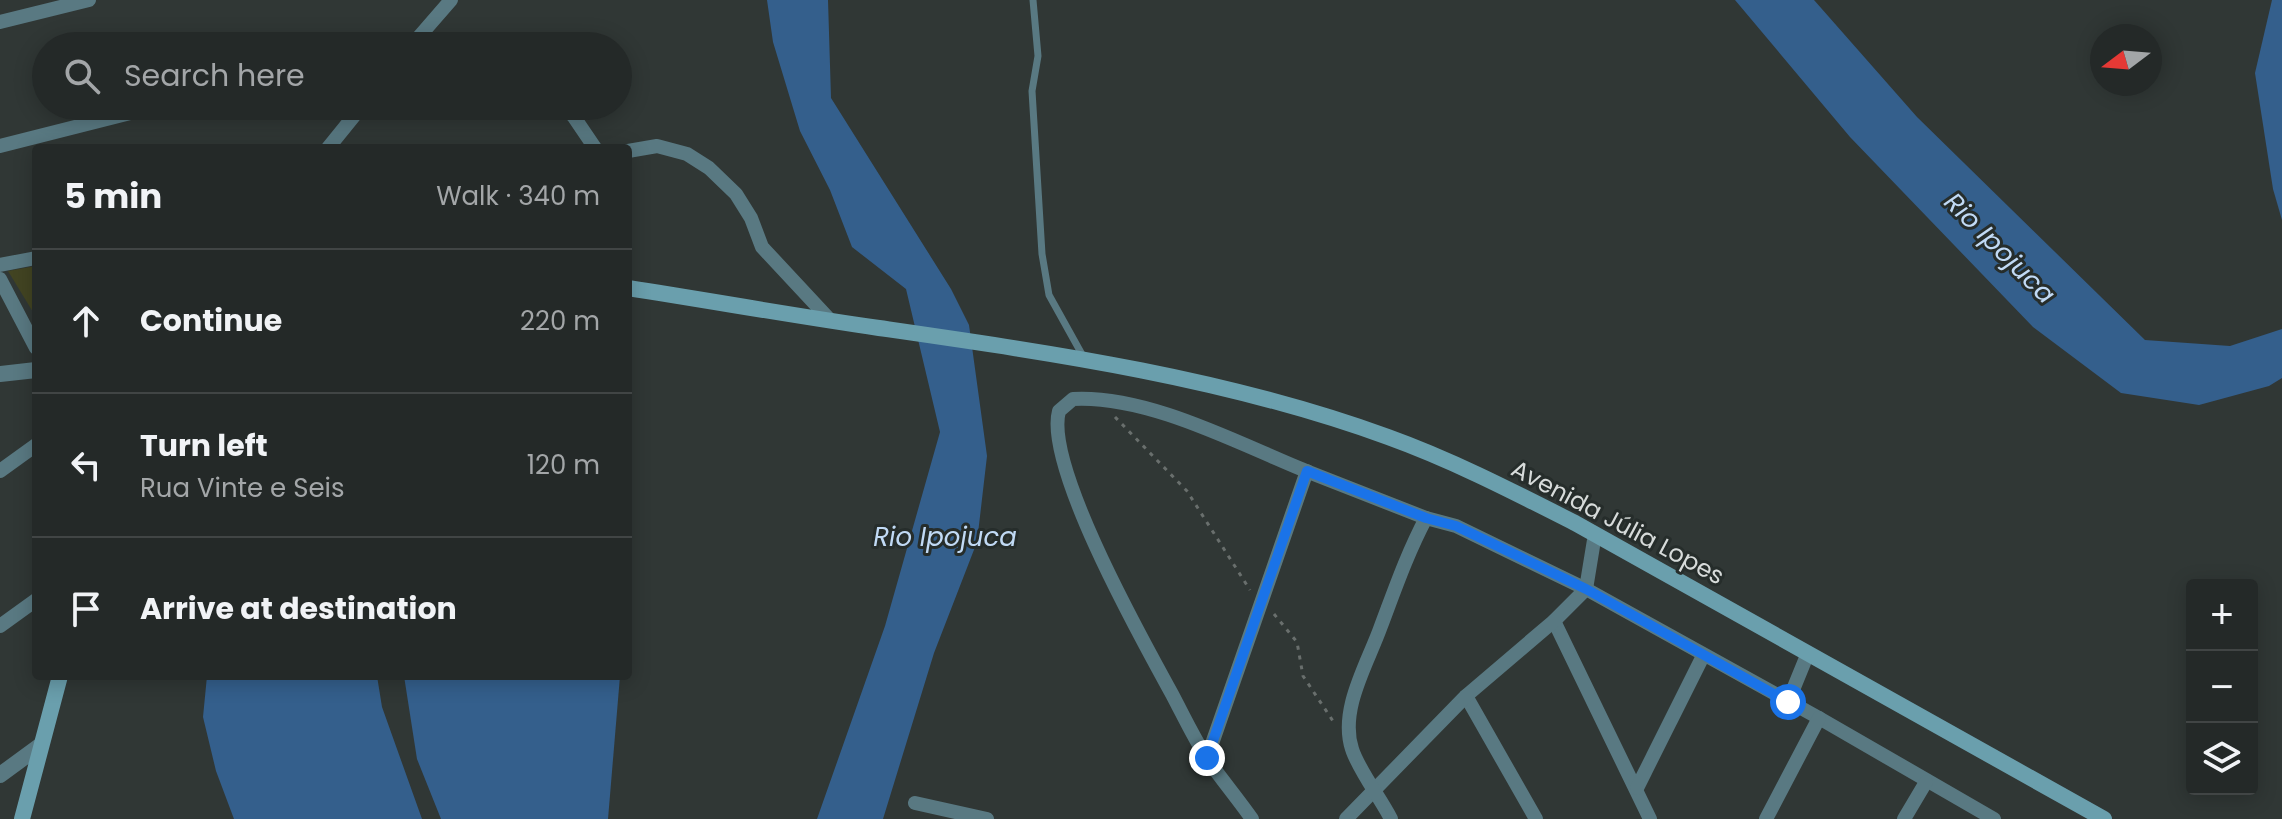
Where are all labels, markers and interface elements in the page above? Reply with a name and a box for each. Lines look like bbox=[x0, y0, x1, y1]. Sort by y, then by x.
north arrow bbox=[2090, 24, 2162, 96]
search box bbox=[32, 32, 632, 120]
icon: search bbox=[60, 54, 104, 98]
text: Search here bbox=[124, 54, 305, 97]
text: 5 min bbox=[64, 172, 162, 220]
text: Walk · 340 m bbox=[436, 178, 600, 214]
water label: Rio Ipojuca bbox=[1936, 184, 2064, 312]
icon: ahead bbox=[64, 299, 108, 343]
text: Continue bbox=[140, 299, 282, 342]
text: 220 m bbox=[520, 303, 600, 339]
text: Turn left bbox=[140, 424, 268, 467]
icon: left bbox=[64, 443, 108, 487]
text: 120 m bbox=[527, 447, 600, 483]
street label: Avenida Júlia Lopes bbox=[1506, 452, 1730, 592]
text: Rua Vinte e Seis bbox=[140, 470, 345, 506]
water label: Rio Ipojuca bbox=[873, 519, 1017, 555]
map controls bbox=[2186, 579, 2258, 795]
button: + bbox=[2186, 579, 2258, 651]
icon: arrive bbox=[64, 587, 108, 631]
text: Arrive at destination bbox=[140, 587, 457, 630]
button: − bbox=[2186, 651, 2258, 723]
route start bbox=[1770, 684, 1806, 720]
button: layers bbox=[2186, 723, 2258, 795]
route end bbox=[1189, 740, 1225, 776]

